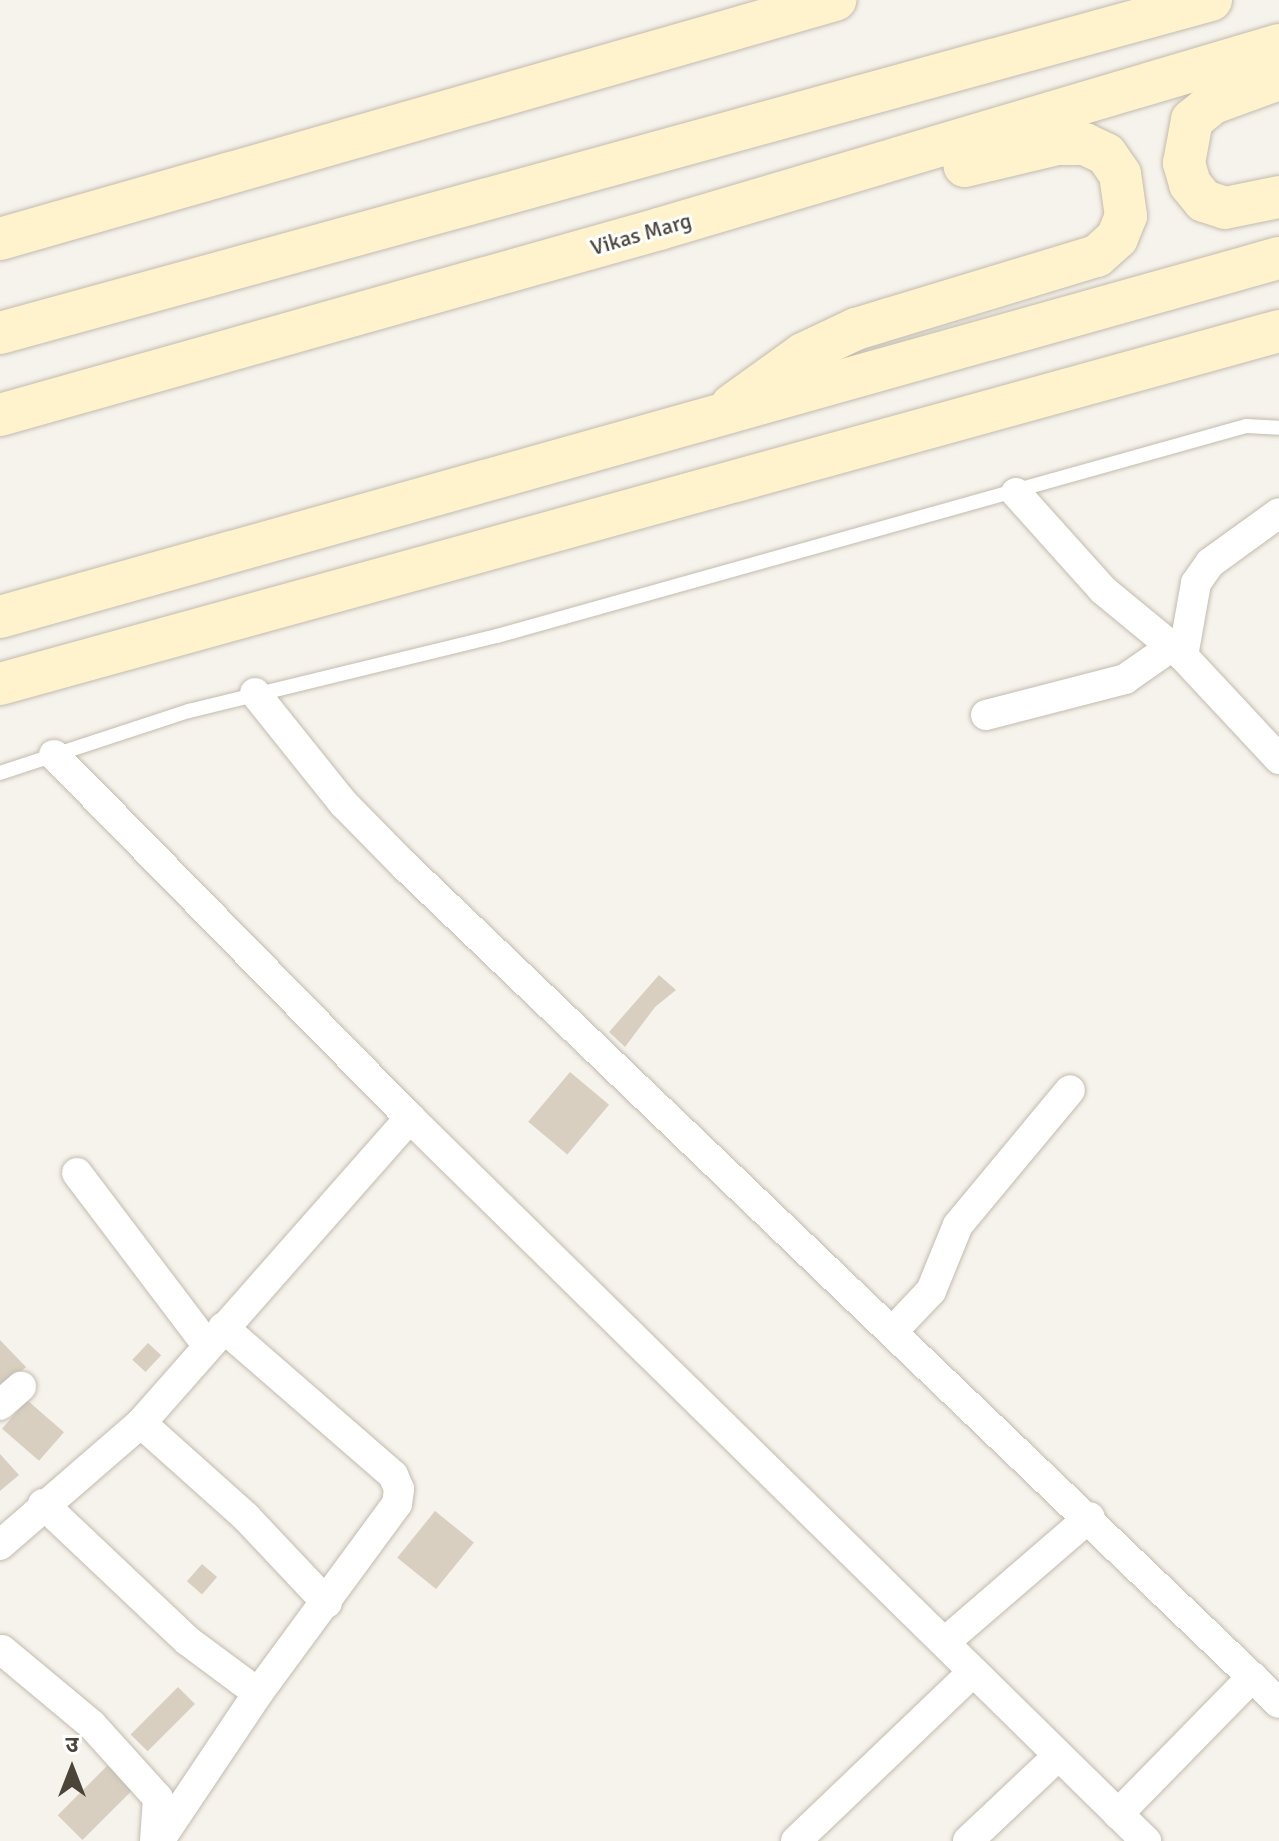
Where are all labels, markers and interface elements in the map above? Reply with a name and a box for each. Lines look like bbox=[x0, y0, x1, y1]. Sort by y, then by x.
street label: Vikas Marg bbox=[588, 207, 694, 261]
north arrow bbox=[32, 1729, 112, 1809]
text: उ bbox=[66, 1731, 78, 1758]

